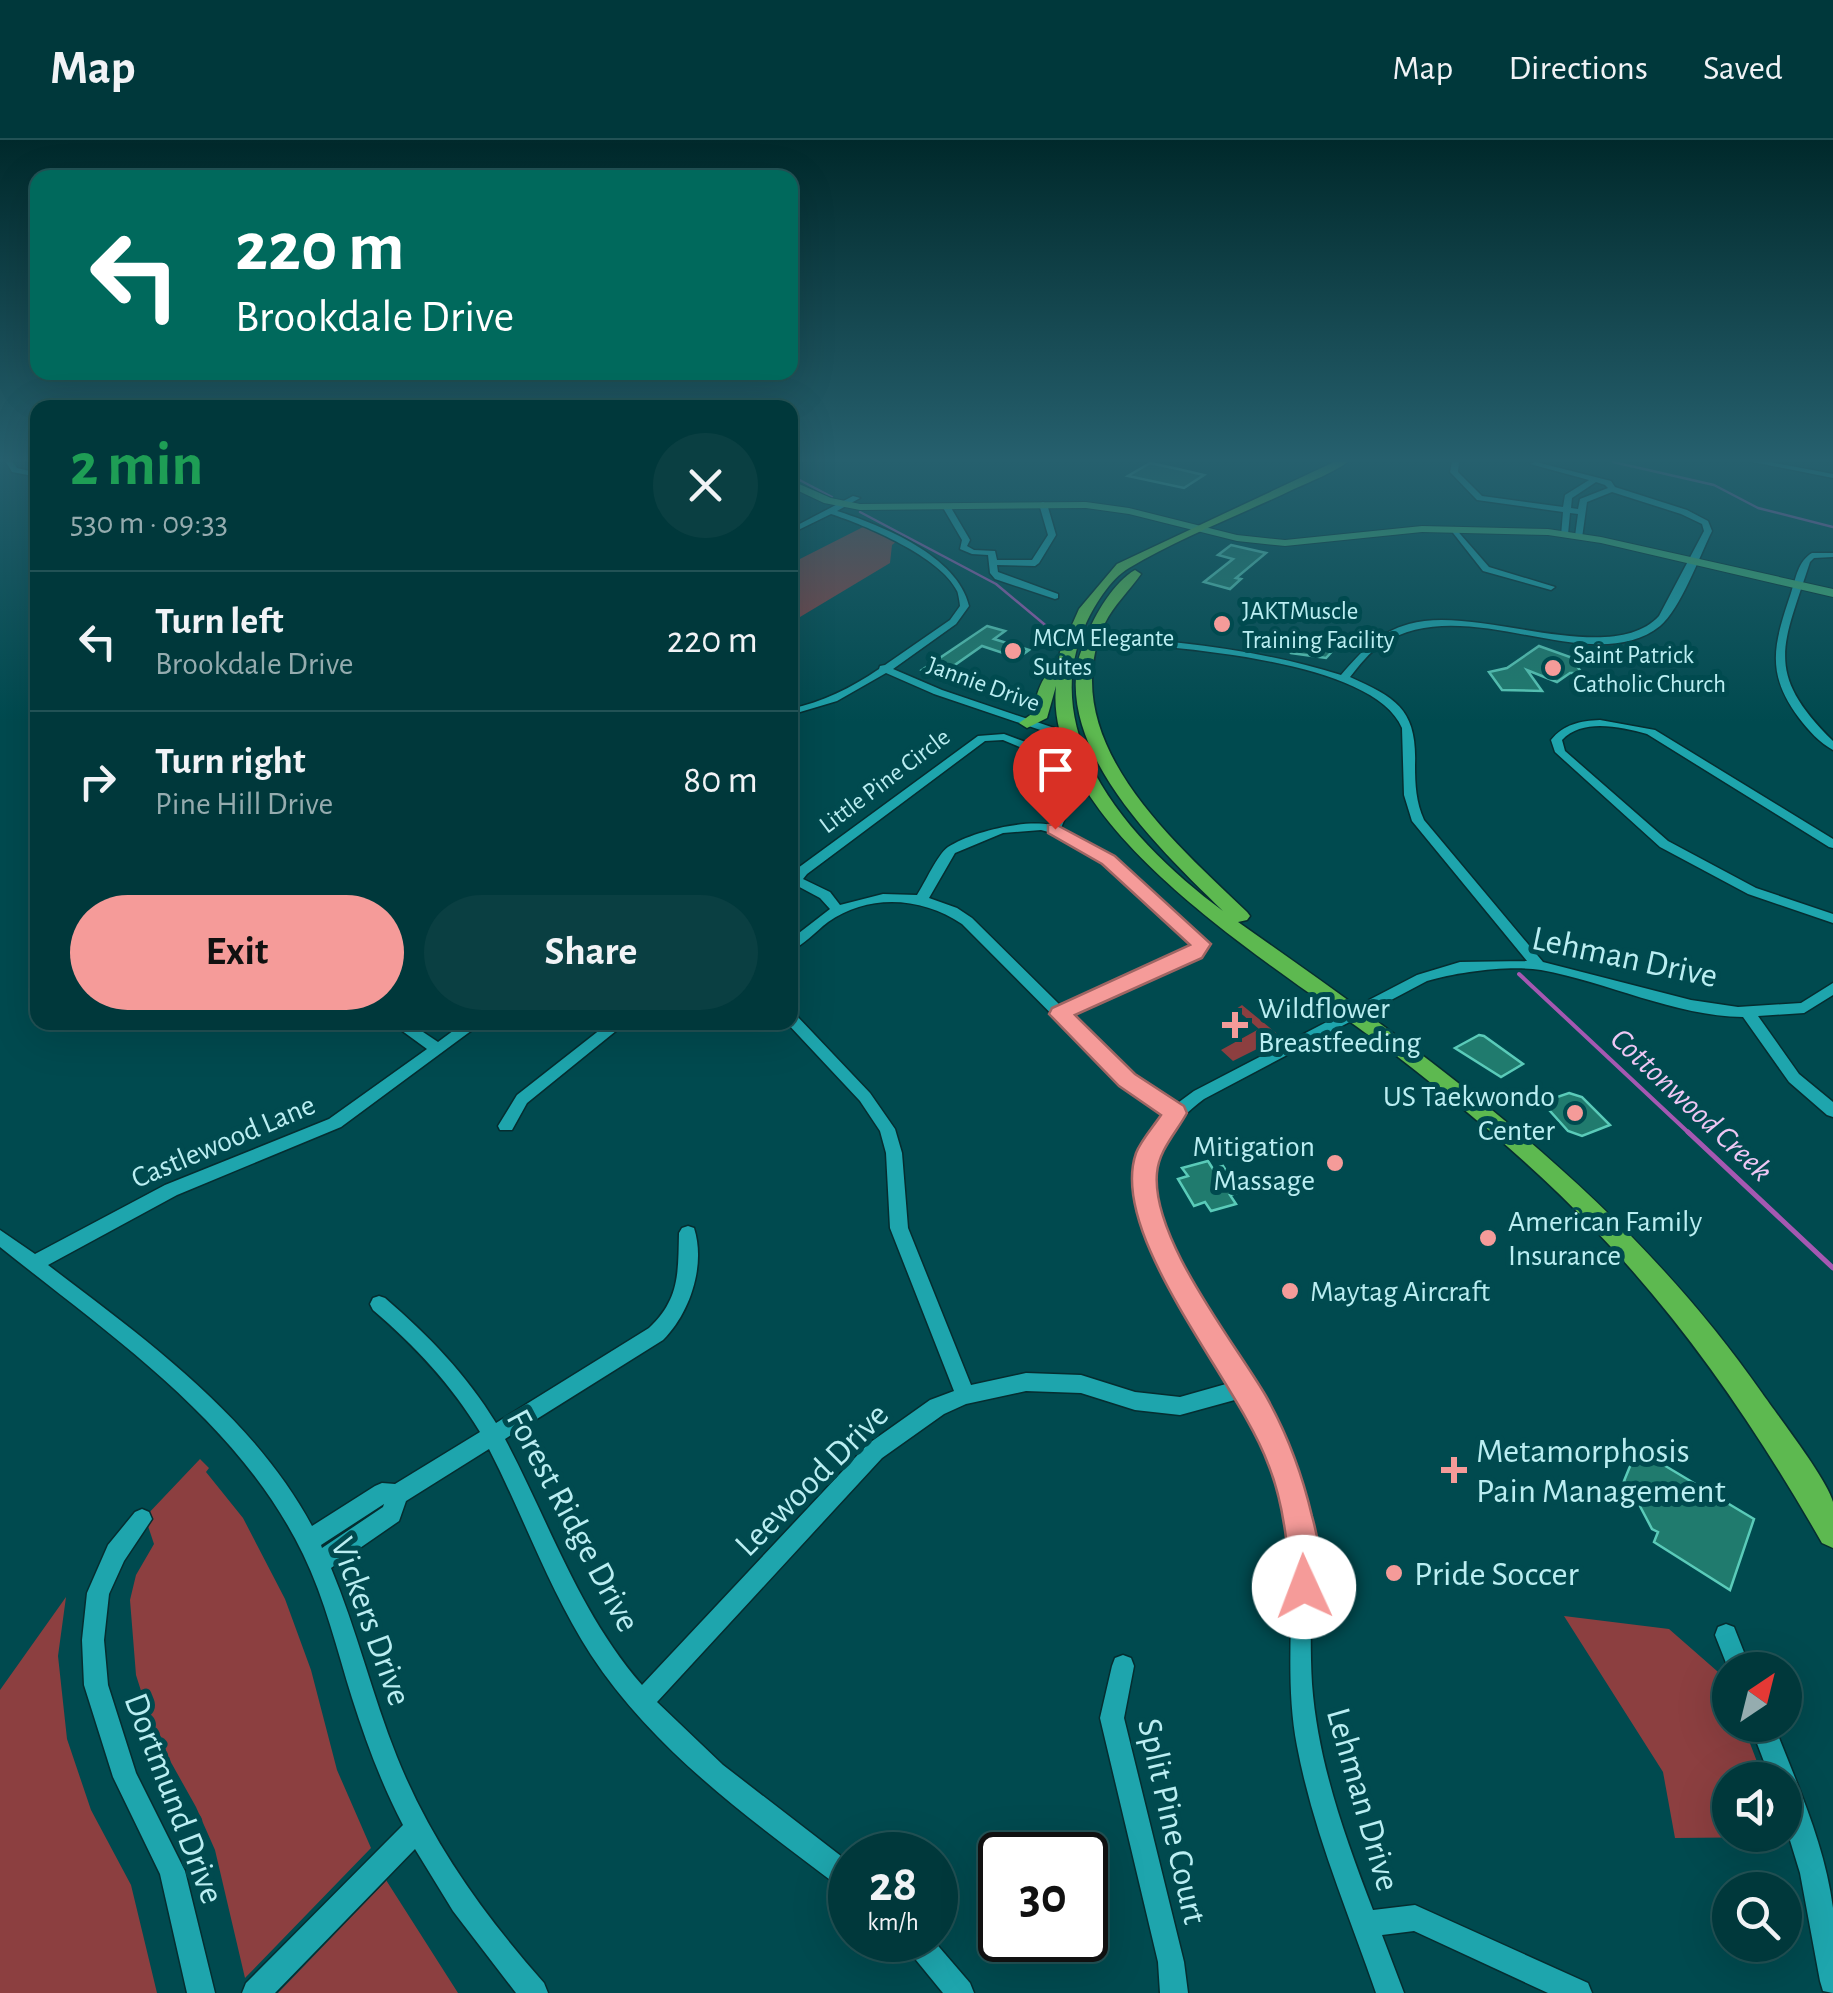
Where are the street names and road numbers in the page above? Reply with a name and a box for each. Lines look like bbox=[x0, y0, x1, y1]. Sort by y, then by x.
street label: Jannie Drive bbox=[924, 653, 1043, 716]
street label: Little Pine Circle bbox=[815, 724, 955, 838]
street label: Lehman Drive bbox=[1529, 921, 1721, 994]
street label: Castlewood Lane bbox=[127, 1090, 320, 1194]
street label: Leewood Drive bbox=[729, 1397, 895, 1563]
street label: Forest Ridge Drive bbox=[500, 1404, 646, 1637]
street label: Vickers Drive bbox=[324, 1533, 417, 1710]
street label: Dortmund Drive bbox=[117, 1689, 230, 1909]
street label: Lehman Drive bbox=[1320, 1704, 1405, 1895]
street label: Split Pine Court bbox=[1131, 1715, 1212, 1927]

